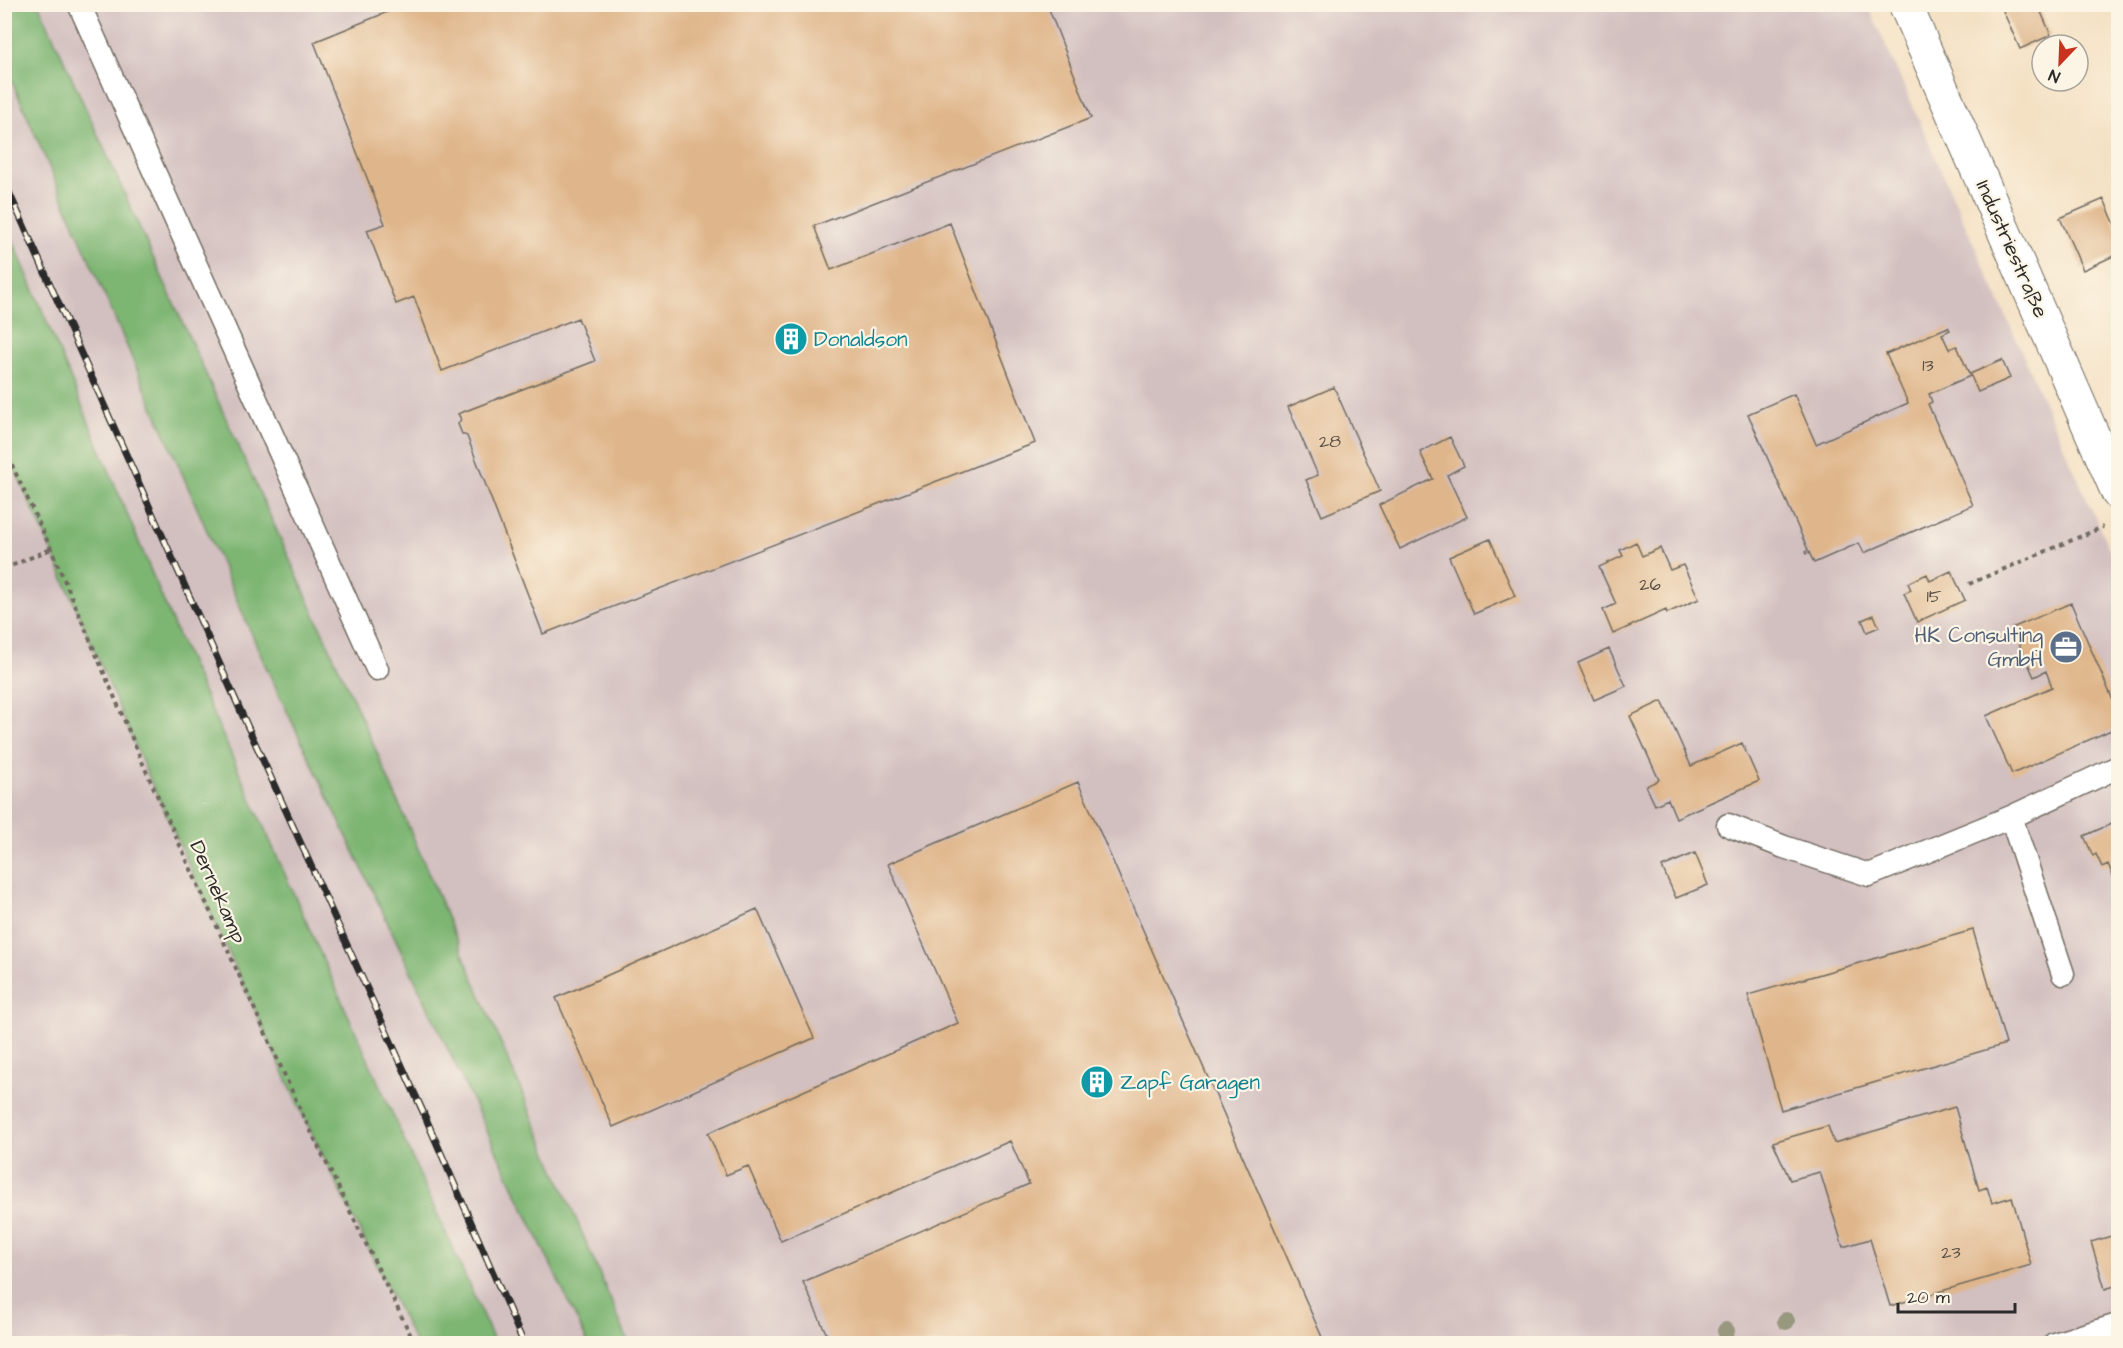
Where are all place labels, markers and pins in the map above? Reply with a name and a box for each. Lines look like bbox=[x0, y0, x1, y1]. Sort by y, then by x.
building icon: Donaldson bbox=[773, 321, 809, 357]
place label: Donaldson bbox=[814, 325, 908, 354]
place label: HK Consulting GmbH bbox=[1914, 621, 2043, 674]
office icon: HK Consulting GmbH bbox=[2048, 629, 2084, 665]
building icon: Zapf Garagen bbox=[1079, 1064, 1115, 1100]
place label: Zapf Garagen bbox=[1120, 1068, 1260, 1099]

